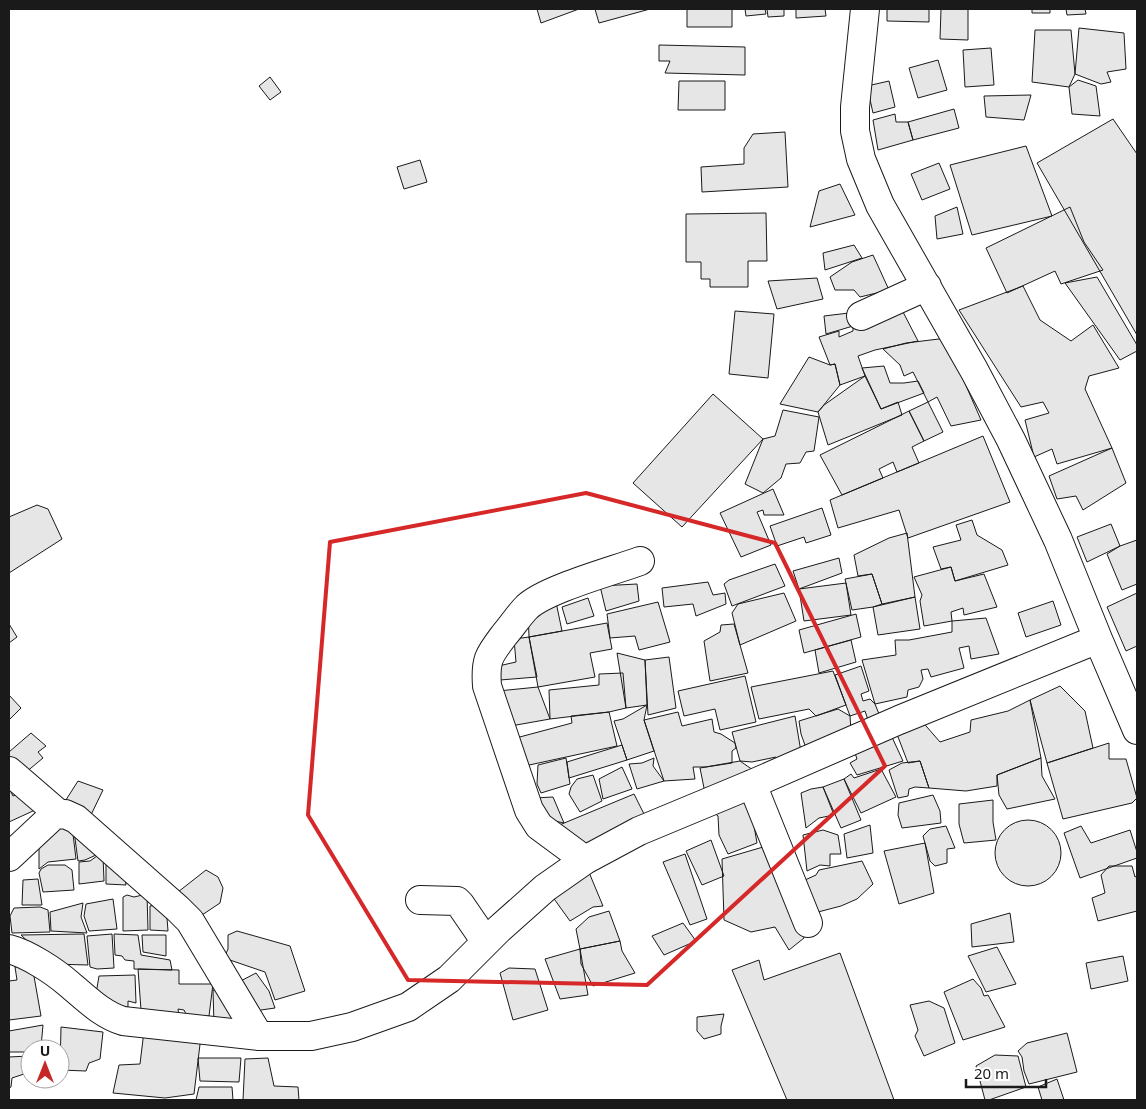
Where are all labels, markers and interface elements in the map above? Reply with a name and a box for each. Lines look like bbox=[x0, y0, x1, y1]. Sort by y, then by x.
north arrow bbox=[20, 1039, 70, 1089]
text: U bbox=[40, 1041, 50, 1060]
scale bar bbox=[966, 1056, 1046, 1088]
text: 20 m bbox=[974, 1063, 1009, 1083]

